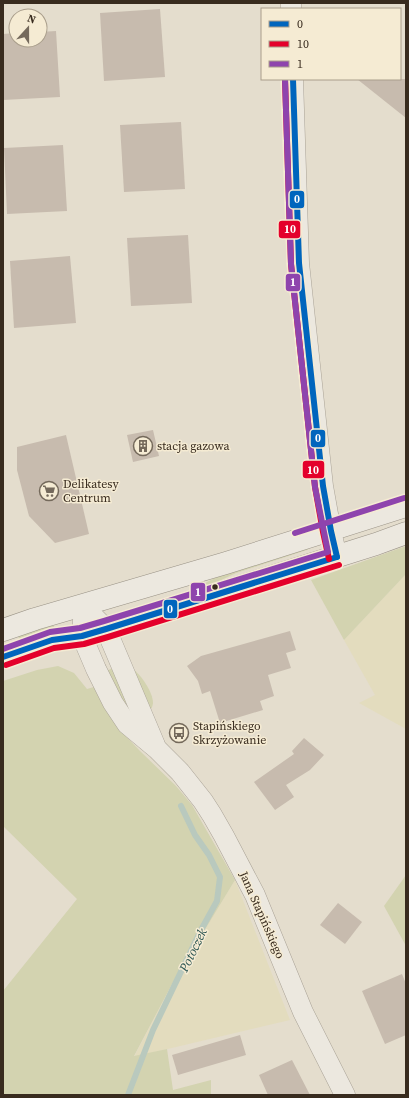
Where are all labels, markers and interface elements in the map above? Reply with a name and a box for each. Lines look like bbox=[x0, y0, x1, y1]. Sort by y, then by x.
north arrow bbox=[8, 8, 48, 48]
legend bbox=[261, 8, 401, 80]
text: N bbox=[25, 11, 38, 28]
text: 0 bbox=[297, 16, 303, 32]
text: 10 bbox=[297, 36, 309, 52]
text: 1 bbox=[297, 56, 303, 72]
line badge: 0 bbox=[289, 190, 305, 209]
text: 0 bbox=[294, 192, 300, 207]
line badge: 10 bbox=[278, 220, 301, 239]
text: 10 bbox=[284, 222, 296, 237]
line badge: 1 bbox=[285, 273, 301, 292]
text: 1 bbox=[290, 275, 296, 290]
line badge: 0 bbox=[310, 429, 326, 448]
text: 0 bbox=[315, 431, 321, 446]
building icon: stacja gazowa bbox=[132, 435, 154, 457]
place label: stacja gazowa bbox=[157, 438, 230, 454]
line badge: 10 bbox=[302, 460, 325, 479]
text: 10 bbox=[307, 463, 319, 478]
place label: Delikatesy Centrum bbox=[63, 476, 120, 506]
supermarket icon: Delikatesy Centrum bbox=[38, 480, 60, 502]
line badge: 1 bbox=[190, 582, 206, 602]
unlabelled marker bbox=[210, 582, 220, 592]
text: 1 bbox=[195, 585, 201, 600]
line badge: 0 bbox=[163, 599, 178, 619]
text: 0 bbox=[167, 602, 173, 617]
place label: Stapińskiego Skrzyżowanie bbox=[193, 718, 266, 748]
bus stop icon: Stapińskiego Skrzyżowanie bbox=[168, 722, 190, 744]
street label: Jana Stapińskiego bbox=[235, 868, 289, 962]
water label: Potoczek bbox=[175, 924, 211, 976]

